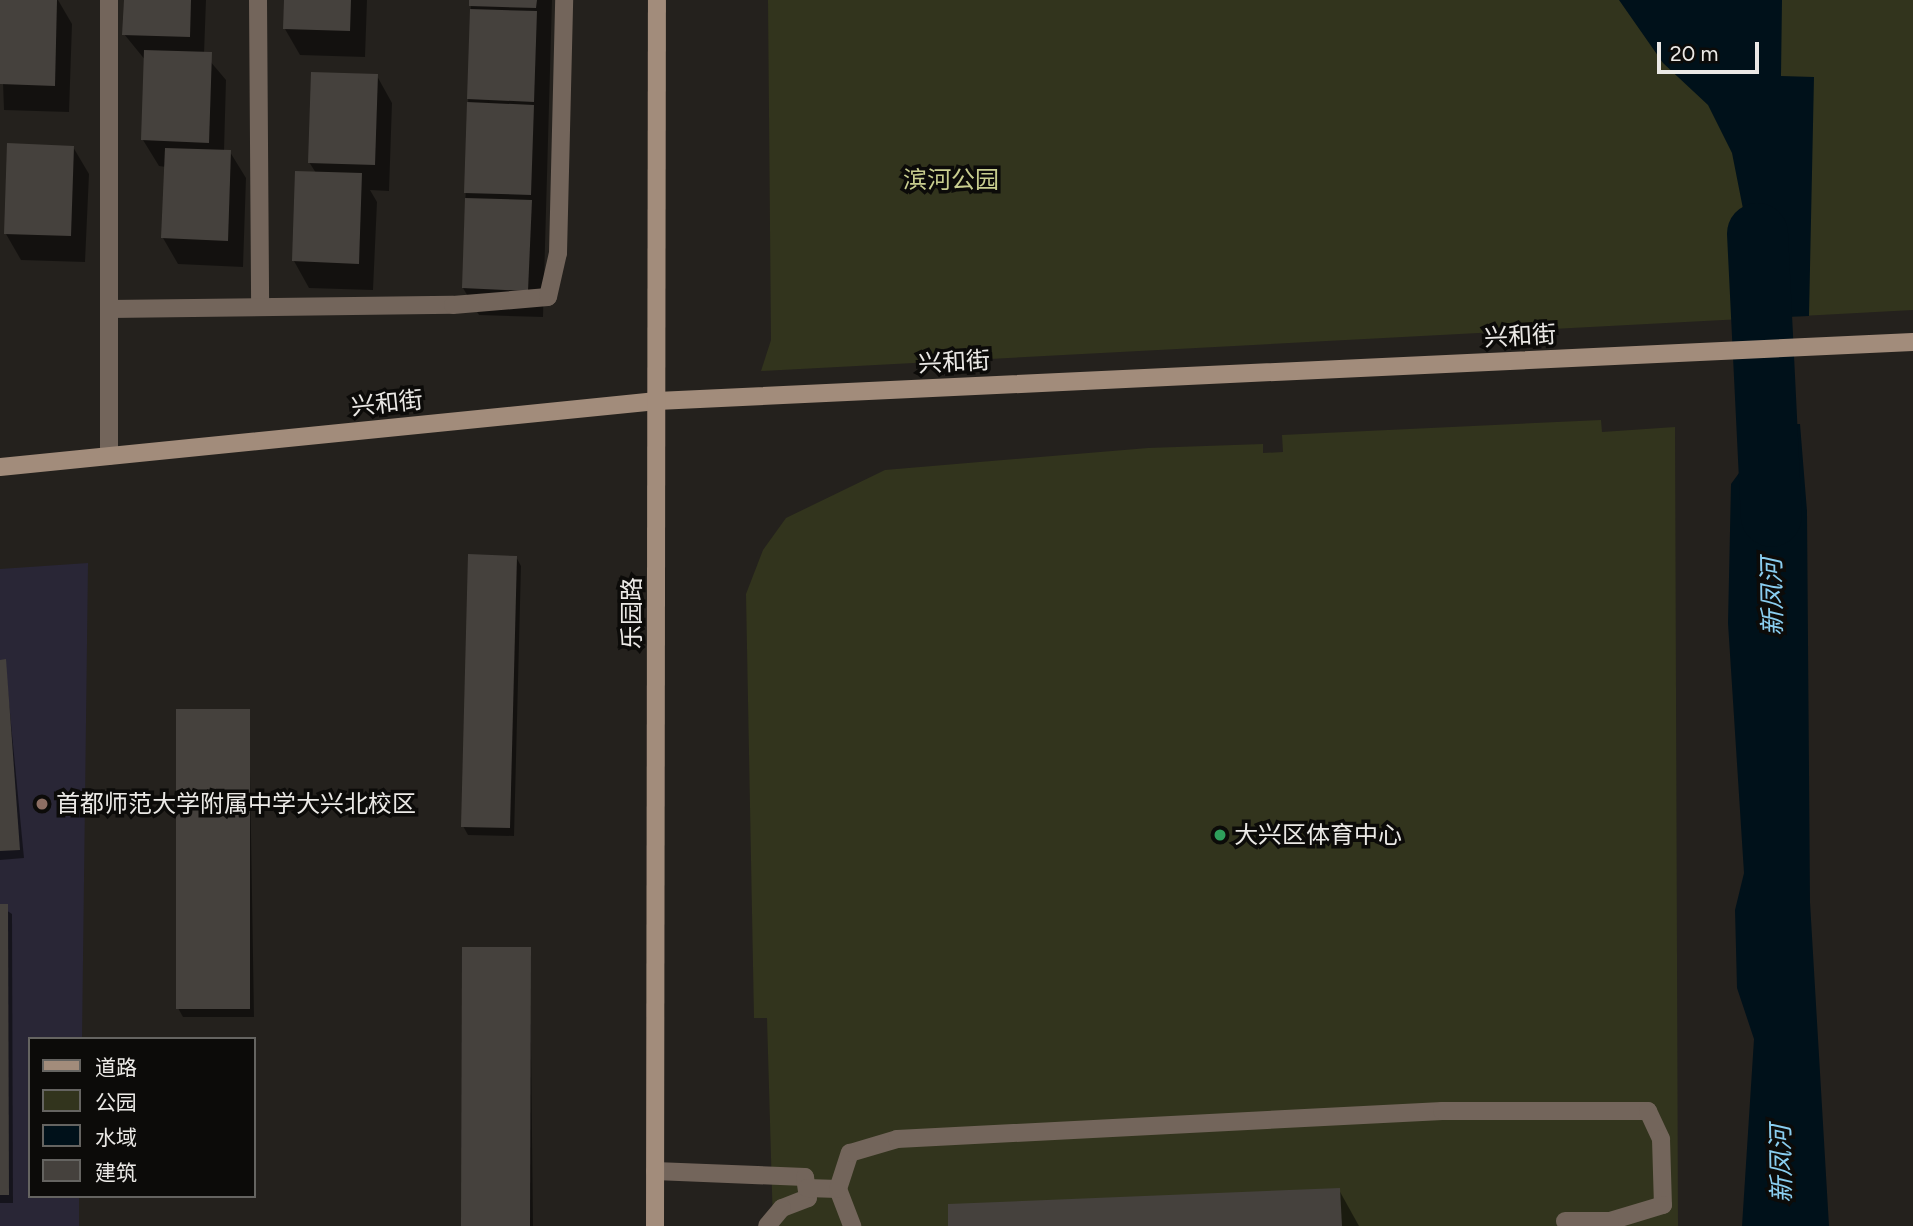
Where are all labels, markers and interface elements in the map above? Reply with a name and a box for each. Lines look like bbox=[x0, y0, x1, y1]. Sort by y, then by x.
scale bar bbox=[1661, 28, 1762, 72]
text: 20 m bbox=[1670, 41, 1718, 66]
park label: 滨河公园 bbox=[903, 166, 999, 194]
street label: 兴和街 bbox=[1483, 320, 1557, 352]
street label: 兴和街 bbox=[917, 346, 991, 378]
street label: 兴和街 bbox=[350, 385, 424, 421]
water label: 新凤河 bbox=[1757, 558, 1789, 636]
street label: 乐园路 bbox=[618, 577, 646, 649]
place label: 首都师范大学附属中学大兴北校区 bbox=[56, 790, 416, 818]
marker: 首都师范大学附属中学大兴北校区 bbox=[34, 796, 50, 812]
place label: 大兴区体育中心 bbox=[1234, 821, 1402, 849]
marker: 大兴区体育中心 bbox=[1212, 827, 1228, 843]
legend bbox=[28, 1037, 256, 1198]
text: 道路 bbox=[95, 1055, 137, 1080]
text: 公园 bbox=[95, 1090, 137, 1115]
text: 水域 bbox=[95, 1125, 137, 1150]
water label: 新凤河 bbox=[1766, 1125, 1798, 1203]
text: 建筑 bbox=[95, 1160, 137, 1185]

